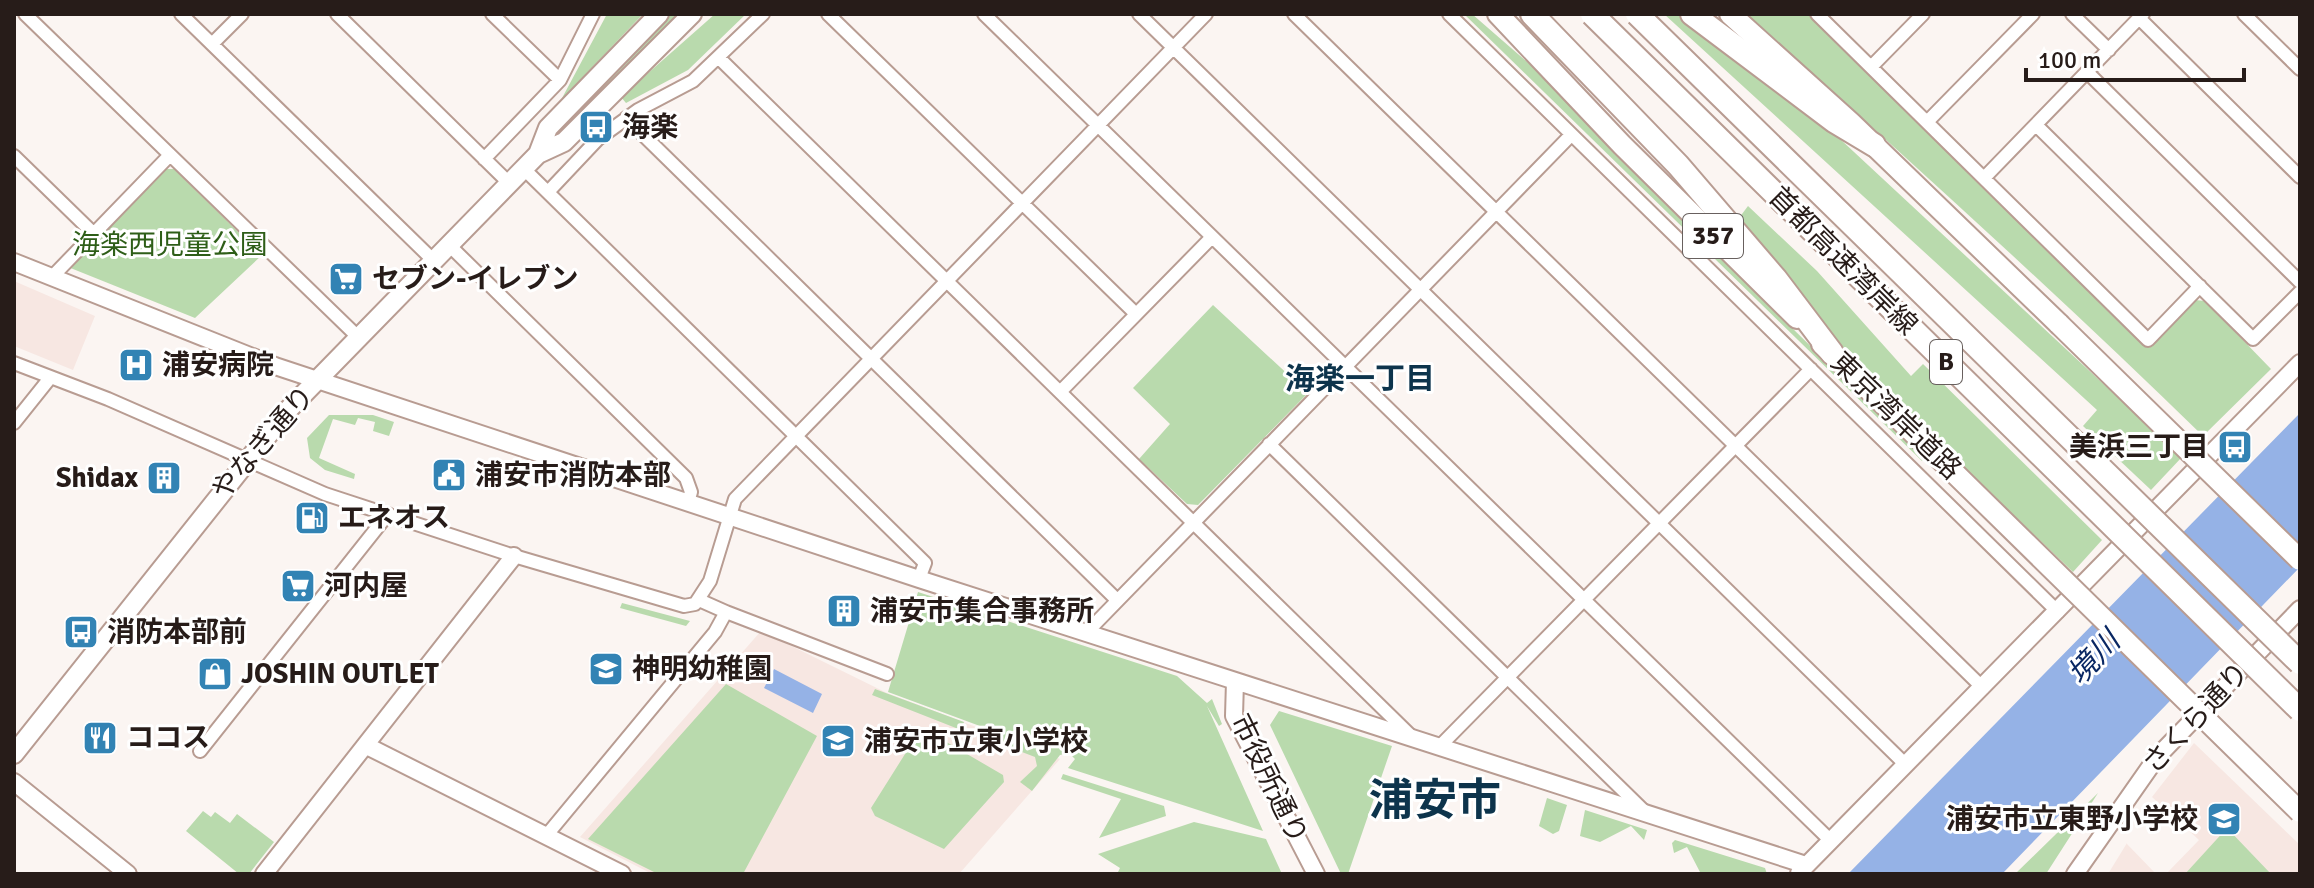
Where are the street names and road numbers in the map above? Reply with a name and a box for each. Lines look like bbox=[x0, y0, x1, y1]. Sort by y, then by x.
street label: 首都高速湾岸線 bbox=[1762, 180, 1924, 342]
road number: 357 bbox=[1683, 214, 1743, 258]
road number: B bbox=[1930, 340, 1962, 384]
street label: 東京湾岸道路 bbox=[1824, 345, 1968, 487]
street label: やなぎ通り bbox=[204, 379, 322, 507]
street label: さくら通り bbox=[2136, 655, 2256, 781]
street label: 市役所通り bbox=[1223, 709, 1315, 849]

